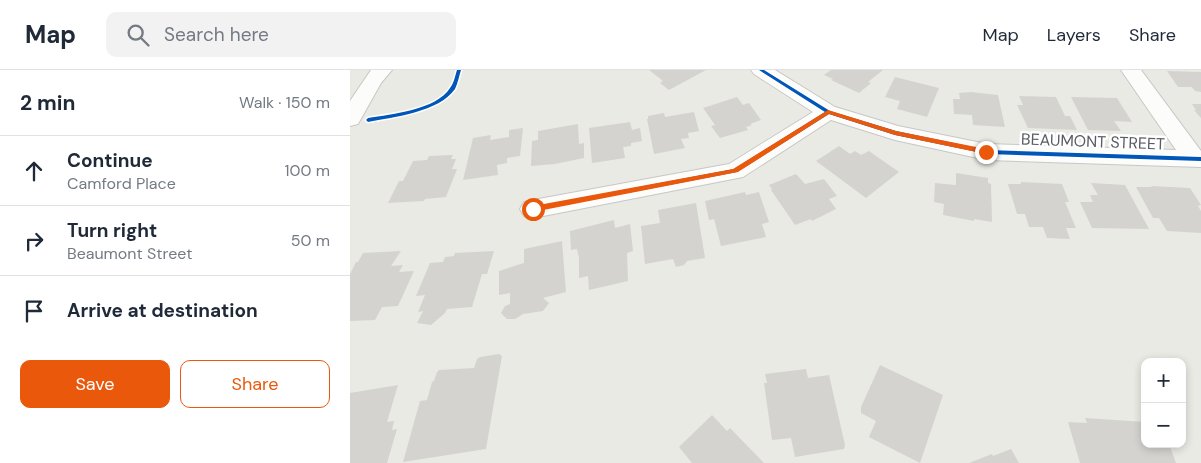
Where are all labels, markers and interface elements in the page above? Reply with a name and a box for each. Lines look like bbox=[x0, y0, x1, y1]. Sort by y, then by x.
search box bbox=[106, 12, 456, 57]
text: Map bbox=[25, 19, 76, 50]
icon: search bbox=[124, 21, 152, 49]
text: Search here bbox=[164, 22, 269, 47]
text: Map bbox=[983, 23, 1019, 47]
text: Layers bbox=[1047, 23, 1101, 47]
text: Share bbox=[1129, 23, 1176, 47]
text: 2 min bbox=[20, 89, 76, 117]
text: Walk · 150 m bbox=[239, 92, 330, 113]
street label: BEAUMONT STREET bbox=[1021, 128, 1165, 155]
route end bbox=[975, 141, 998, 164]
text: Continue bbox=[67, 148, 153, 173]
icon: ahead bbox=[20, 157, 48, 185]
text: 100 m bbox=[285, 160, 330, 181]
text: Camford Place bbox=[67, 173, 176, 194]
route start bbox=[522, 198, 545, 221]
text: Turn right bbox=[67, 218, 157, 243]
icon: right bbox=[20, 227, 48, 255]
text: 50 m bbox=[291, 230, 330, 251]
text: Beaumont Street bbox=[67, 243, 192, 264]
icon: arrive bbox=[20, 297, 48, 325]
text: Arrive at destination bbox=[67, 298, 258, 323]
map controls bbox=[1141, 358, 1186, 448]
button: + bbox=[1141, 358, 1186, 403]
button: Save bbox=[20, 360, 170, 408]
button: Share bbox=[180, 360, 330, 408]
button: − bbox=[1141, 403, 1186, 448]

